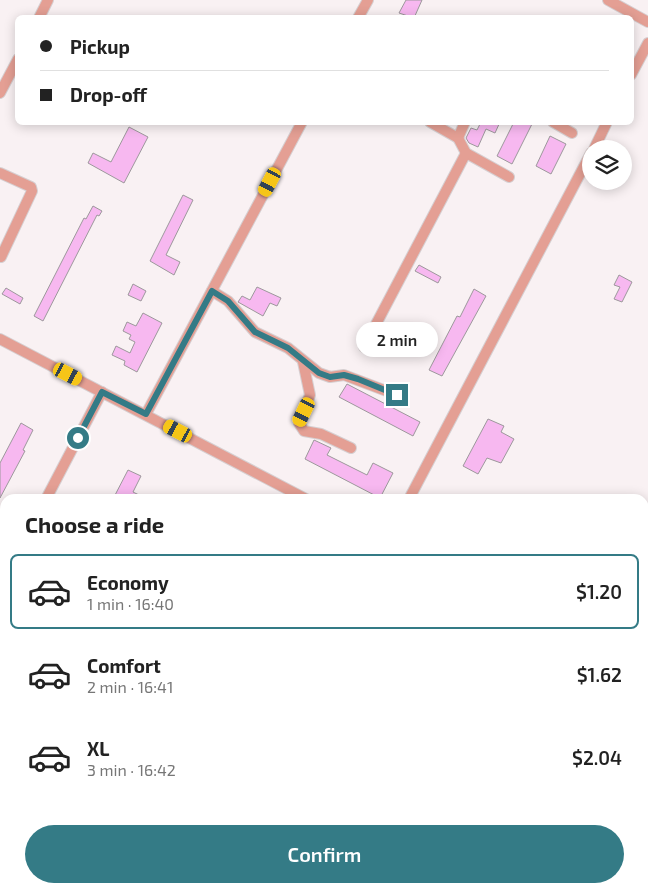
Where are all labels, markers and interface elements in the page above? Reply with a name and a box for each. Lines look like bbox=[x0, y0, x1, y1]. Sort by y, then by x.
text: Pickup bbox=[70, 35, 130, 58]
text: Drop-off bbox=[70, 83, 147, 106]
map controls bbox=[582, 140, 632, 190]
button: layers bbox=[582, 140, 632, 190]
car bbox=[256, 165, 283, 199]
callout: 2 min bbox=[356, 322, 438, 358]
text: 2 min bbox=[377, 330, 417, 349]
car bbox=[51, 361, 84, 387]
route end bbox=[386, 384, 408, 406]
car bbox=[290, 395, 317, 429]
car bbox=[161, 417, 194, 445]
route start bbox=[67, 427, 89, 449]
text: Choose a ride bbox=[25, 511, 164, 537]
icon: car bbox=[27, 569, 72, 614]
text: Economy bbox=[87, 571, 169, 594]
text: $1.20 bbox=[576, 580, 622, 603]
text: 1 min · 16:40 bbox=[87, 594, 174, 613]
icon: car bbox=[27, 652, 72, 697]
text: Comfort bbox=[87, 654, 161, 677]
text: $1.62 bbox=[577, 663, 622, 686]
text: 2 min · 16:41 bbox=[87, 677, 173, 696]
icon: car bbox=[27, 735, 72, 780]
text: XL bbox=[87, 737, 109, 760]
text: $2.04 bbox=[572, 746, 622, 769]
text: 3 min · 16:42 bbox=[87, 760, 176, 779]
button: Confirm bbox=[25, 825, 624, 883]

